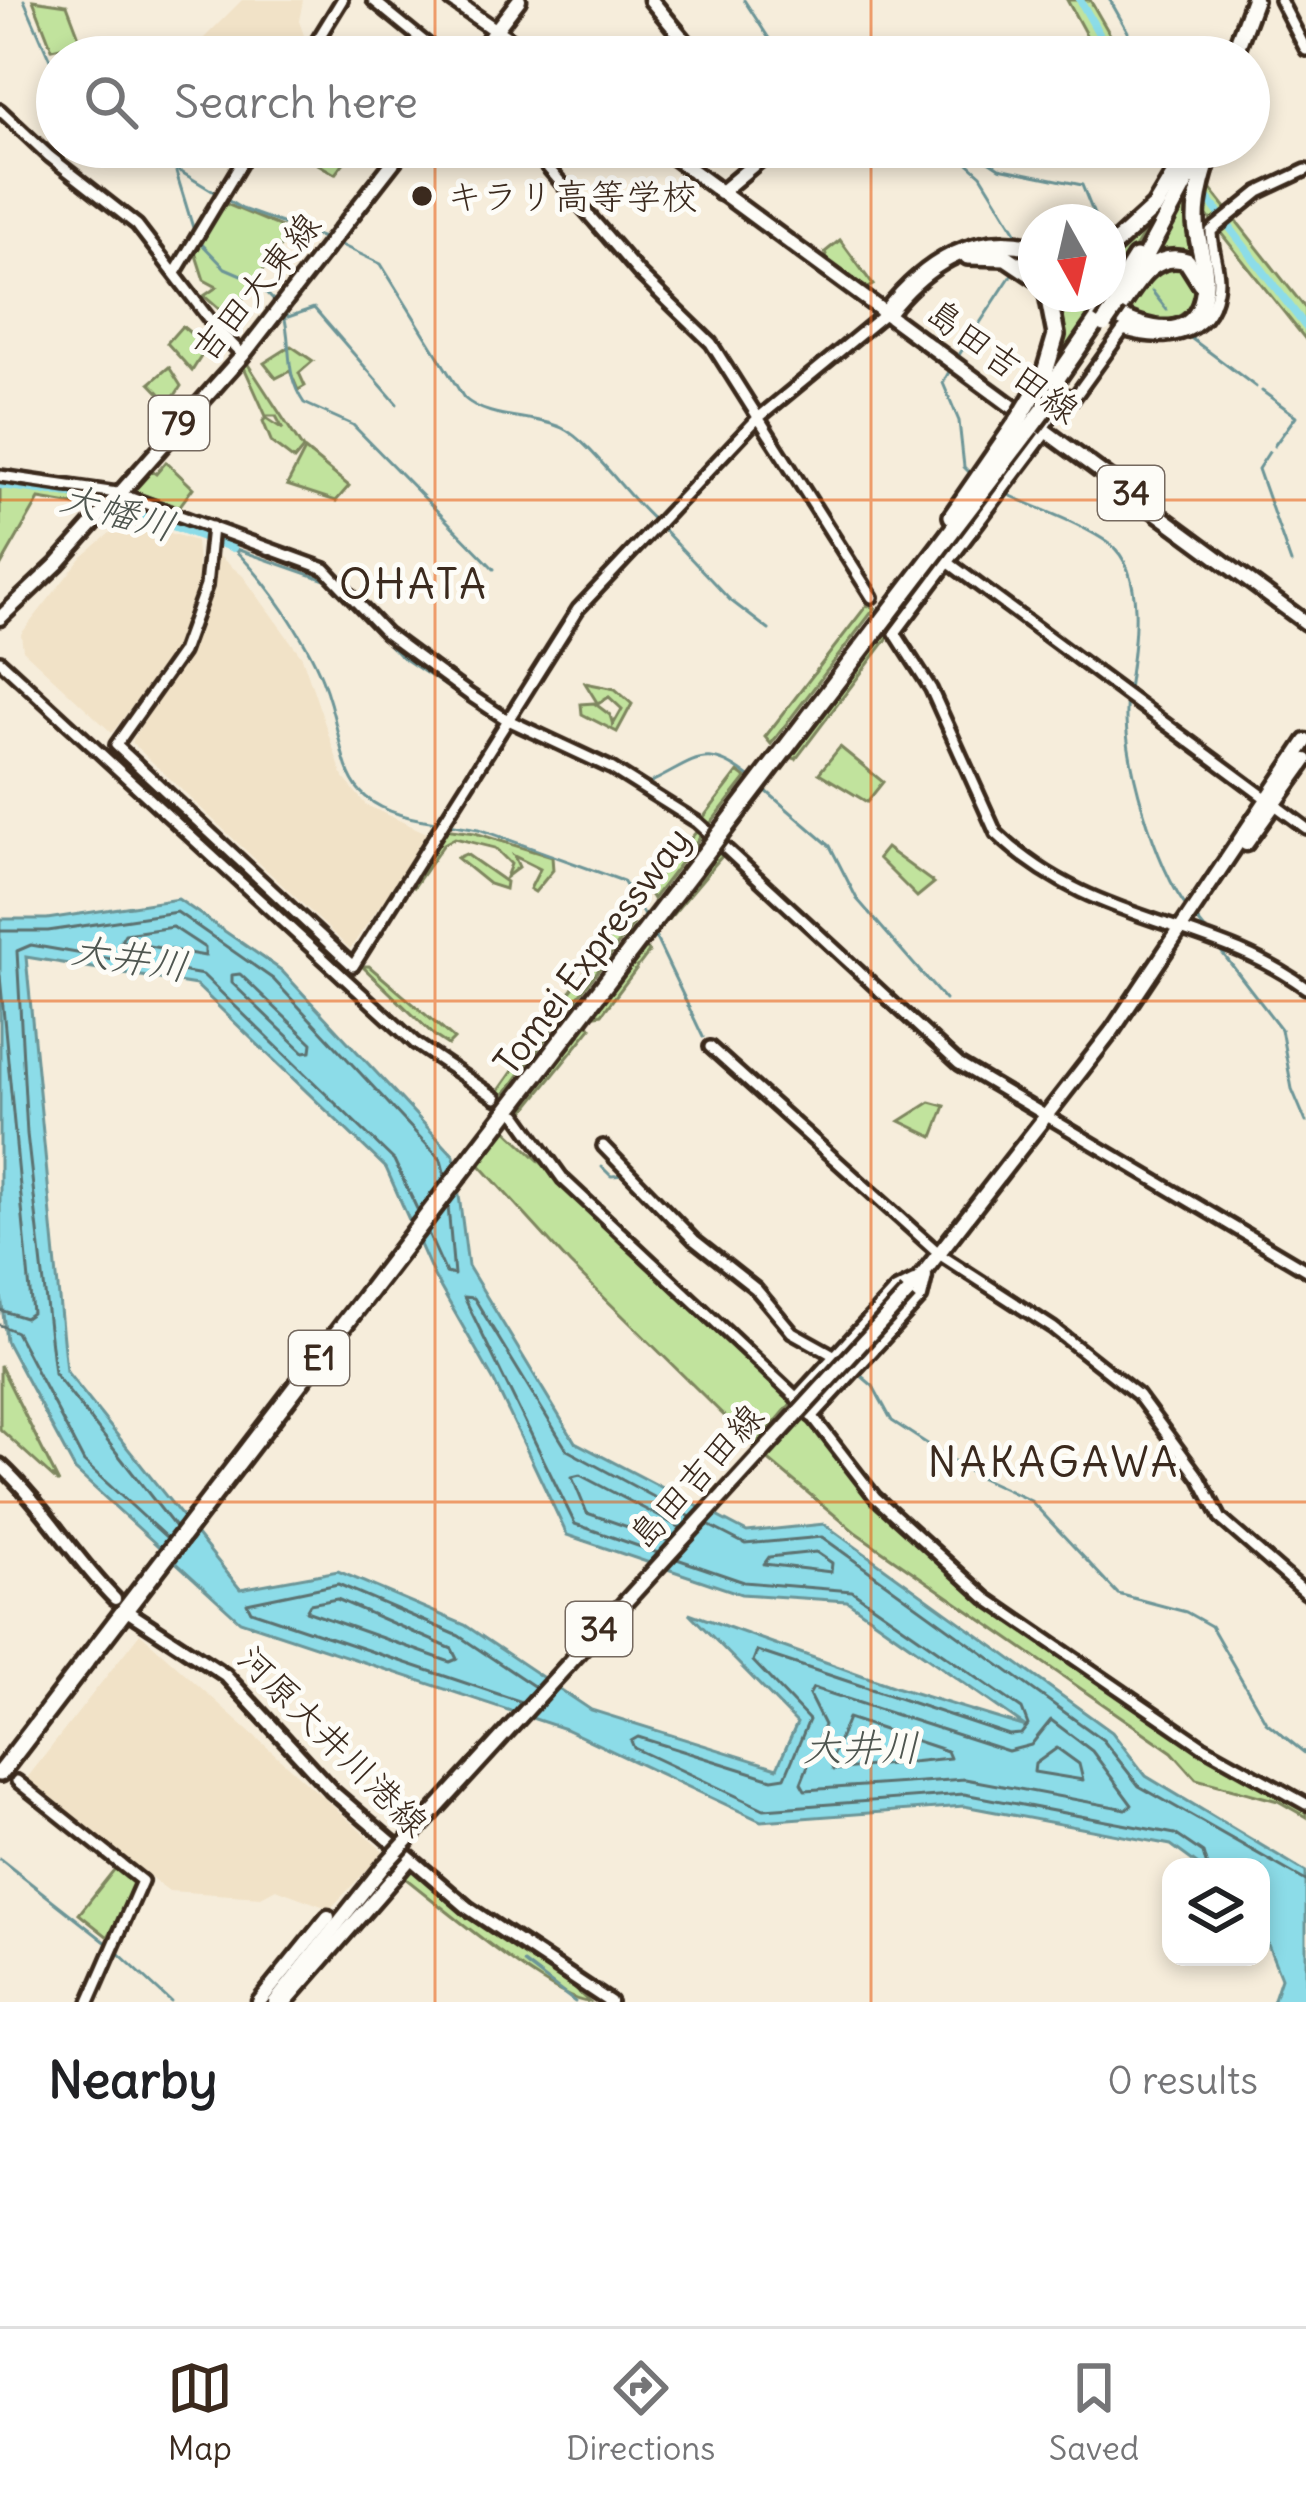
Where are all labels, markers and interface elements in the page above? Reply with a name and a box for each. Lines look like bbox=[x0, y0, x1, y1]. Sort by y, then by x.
search box bbox=[36, 36, 1270, 168]
icon: search bbox=[78, 69, 144, 135]
text: Search here bbox=[174, 74, 418, 130]
place label: キラリ高等学校 bbox=[446, 174, 698, 219]
marker: キラリ高等学校 bbox=[409, 183, 435, 209]
street label: 吉田大東線 bbox=[182, 203, 330, 371]
north arrow bbox=[1018, 204, 1126, 312]
street label: 島田吉田線 bbox=[918, 289, 1088, 433]
road number: 79 bbox=[149, 396, 209, 450]
road number: 34 bbox=[1098, 466, 1164, 520]
water label: 大幡川 bbox=[55, 472, 181, 552]
district label: OHATA bbox=[339, 558, 489, 610]
street label: Tomei Expressway bbox=[484, 818, 700, 1084]
water label: 大井川 bbox=[68, 925, 192, 991]
road number: E1 bbox=[289, 1331, 349, 1385]
street label: 島田吉田線 bbox=[619, 1394, 773, 1558]
district label: NAKAGAWA bbox=[927, 1436, 1181, 1488]
road number: 34 bbox=[566, 1602, 632, 1656]
street label: 河原大井川港線 bbox=[228, 1636, 438, 1846]
water label: 大井川 bbox=[802, 1723, 920, 1772]
map controls bbox=[1162, 1858, 1270, 1966]
button: layers bbox=[1162, 1858, 1270, 1966]
text: Nearby bbox=[48, 2048, 217, 2112]
text: 0 results bbox=[1107, 2056, 1258, 2105]
tab: Map bbox=[167, 2355, 233, 2469]
tab: Directions bbox=[566, 2355, 715, 2469]
tab: Saved bbox=[1049, 2355, 1139, 2469]

